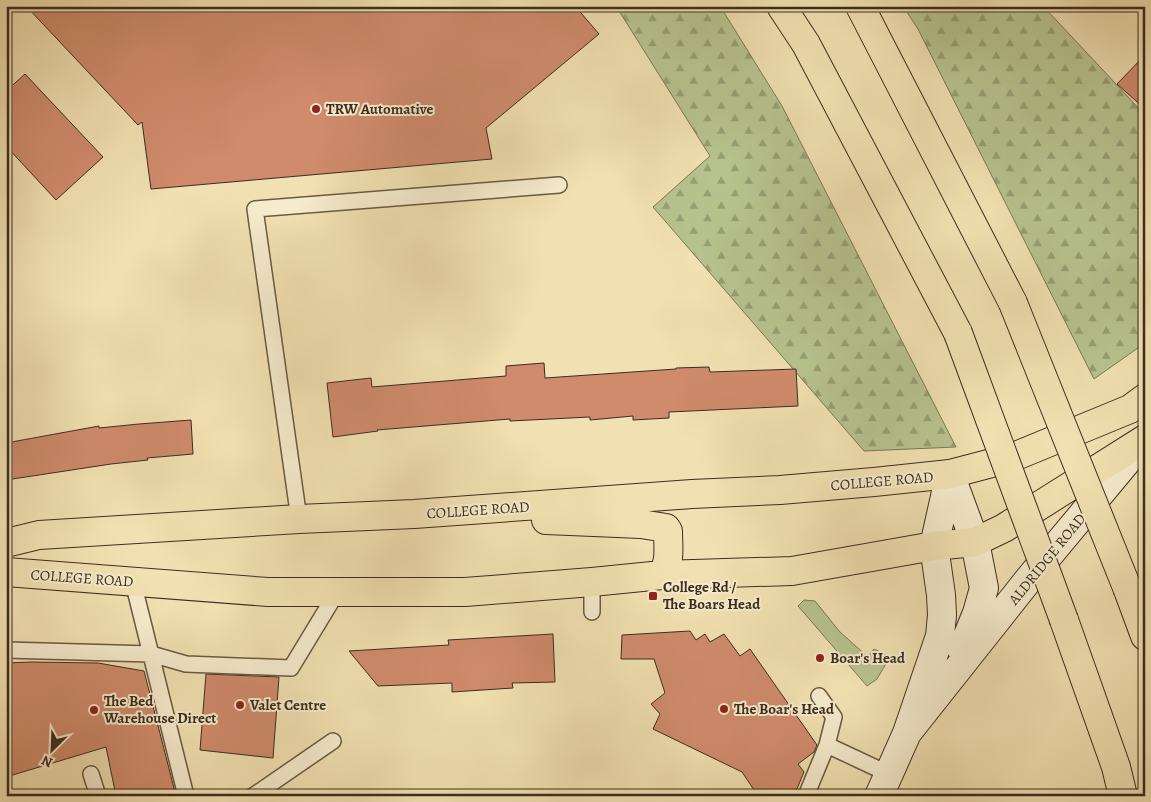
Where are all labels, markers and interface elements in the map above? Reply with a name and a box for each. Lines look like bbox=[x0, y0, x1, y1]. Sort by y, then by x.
place label: TRW Automative bbox=[326, 99, 434, 119]
marker: TRW Automative bbox=[310, 103, 322, 115]
street label: COLLEGE ROAD bbox=[830, 467, 934, 495]
street label: COLLEGE ROAD bbox=[426, 496, 530, 524]
street label: ALDRIDGE ROAD bbox=[1003, 509, 1090, 610]
street label: COLLEGE ROAD bbox=[30, 564, 134, 592]
place label: College Rd / The Boars Head bbox=[663, 577, 761, 614]
marker: College Rd / The Boars Head bbox=[647, 590, 659, 602]
place label: Boar's Head bbox=[830, 648, 906, 668]
marker: Boar's Head bbox=[814, 652, 826, 664]
place label: The Bed Warehouse Direct bbox=[103, 691, 216, 728]
place label: Valet Centre bbox=[249, 695, 326, 715]
marker: Valet Centre bbox=[234, 699, 246, 711]
place label: The Boar's Head bbox=[734, 699, 835, 719]
marker: The Boar's Head bbox=[718, 703, 730, 715]
marker: The Bed Warehouse Direct bbox=[88, 704, 100, 716]
north arrow bbox=[28, 724, 78, 774]
text: N bbox=[38, 751, 55, 772]

